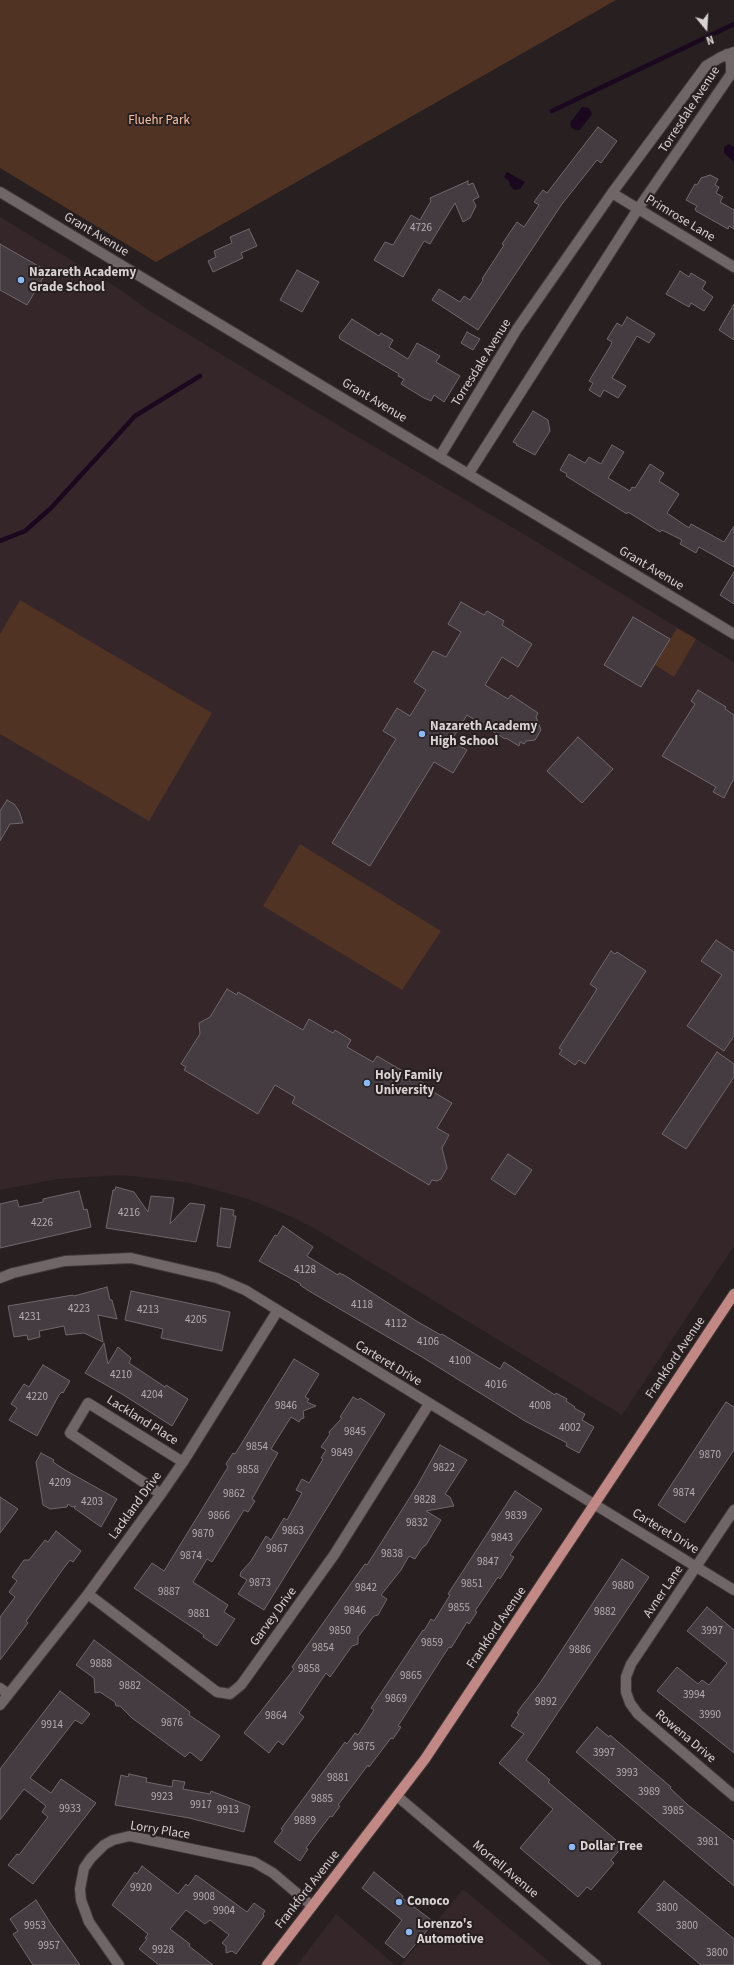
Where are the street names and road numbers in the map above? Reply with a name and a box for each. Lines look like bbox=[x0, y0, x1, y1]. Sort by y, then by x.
street label: Torresdale Avenue bbox=[656, 64, 724, 156]
street label: Primrose Lane bbox=[642, 192, 718, 246]
street label: Grant Avenue bbox=[61, 210, 131, 260]
street label: Torresdale Avenue bbox=[449, 316, 515, 410]
street label: Grant Avenue bbox=[339, 376, 409, 426]
street label: Grant Avenue bbox=[616, 544, 686, 594]
street label: Frankford Avenue bbox=[643, 1314, 709, 1402]
street label: Carteret Drive bbox=[352, 1338, 424, 1390]
street label: Lackland Place bbox=[103, 1393, 181, 1449]
street label: Lackland Drive bbox=[106, 1469, 166, 1543]
street label: Carteret Drive bbox=[629, 1506, 701, 1558]
street label: Avner Lane bbox=[641, 1563, 687, 1621]
street label: Frankford Avenue bbox=[464, 1584, 530, 1672]
street label: Garvey Drive bbox=[247, 1585, 301, 1649]
street label: Rowena Drive bbox=[651, 1707, 719, 1767]
street label: Lorry Place bbox=[129, 1819, 191, 1843]
street label: Morrell Avenue bbox=[469, 1838, 541, 1902]
street label: Frankford Avenue bbox=[272, 1848, 344, 1932]

